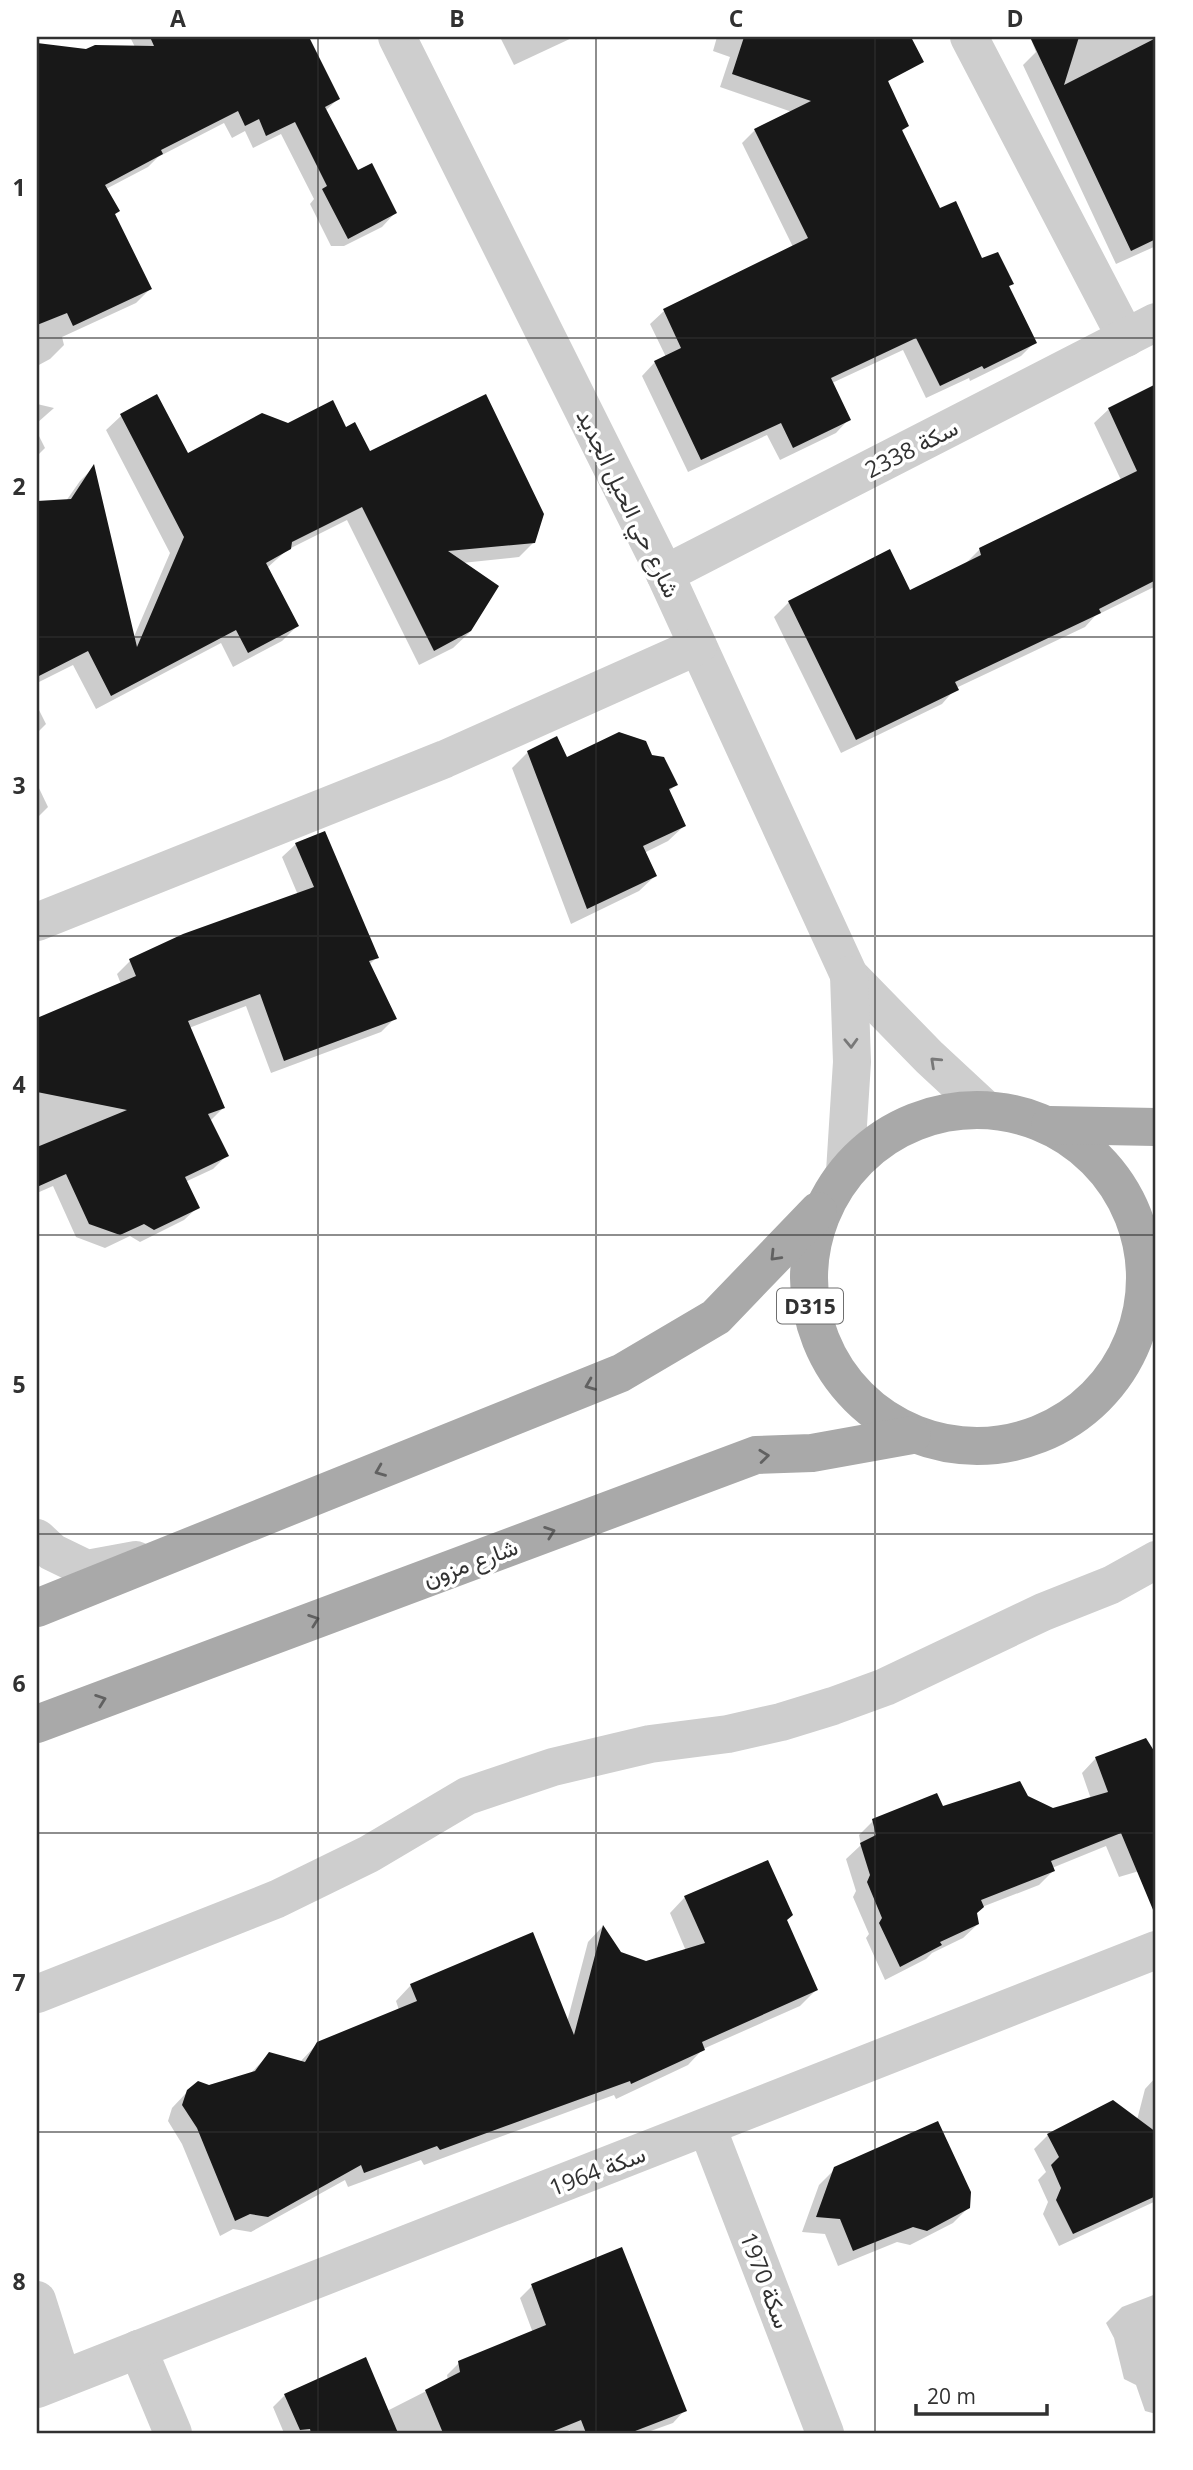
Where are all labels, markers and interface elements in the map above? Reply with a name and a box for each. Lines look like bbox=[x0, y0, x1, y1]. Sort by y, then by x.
text: A bbox=[170, 2, 186, 34]
text: B bbox=[449, 2, 465, 34]
text: C bbox=[729, 2, 743, 34]
text: D bbox=[1006, 2, 1024, 34]
text: 1 bbox=[12, 171, 26, 203]
street label: شارع حي الحيل الجديد bbox=[566, 403, 689, 604]
street label: سكة 2338 bbox=[859, 411, 963, 485]
text: 2 bbox=[12, 470, 26, 502]
text: 3 bbox=[12, 769, 26, 801]
one-way arrow bbox=[844, 1038, 859, 1049]
one-way arrow bbox=[930, 1058, 943, 1071]
text: 4 bbox=[12, 1068, 26, 1100]
one-way arrow bbox=[770, 1248, 783, 1261]
road number: D315 bbox=[777, 1288, 843, 1324]
text: 5 bbox=[12, 1368, 26, 1400]
one-way arrow bbox=[585, 1377, 597, 1391]
one-way arrow bbox=[758, 1448, 770, 1463]
one-way arrow bbox=[374, 1463, 387, 1477]
one-way arrow bbox=[543, 1526, 555, 1540]
street label: شارع مزون bbox=[418, 1530, 522, 1595]
one-way arrow bbox=[307, 1615, 319, 1629]
text: 6 bbox=[12, 1667, 26, 1699]
one-way arrow bbox=[94, 1694, 106, 1708]
text: 7 bbox=[12, 1966, 26, 1998]
street label: سكة 1964 bbox=[544, 2137, 650, 2203]
street label: سكة 1970 bbox=[733, 2227, 799, 2333]
text: 8 bbox=[12, 2265, 26, 2297]
scale bar bbox=[916, 2372, 1048, 2416]
text: 20 m bbox=[927, 2382, 976, 2410]

